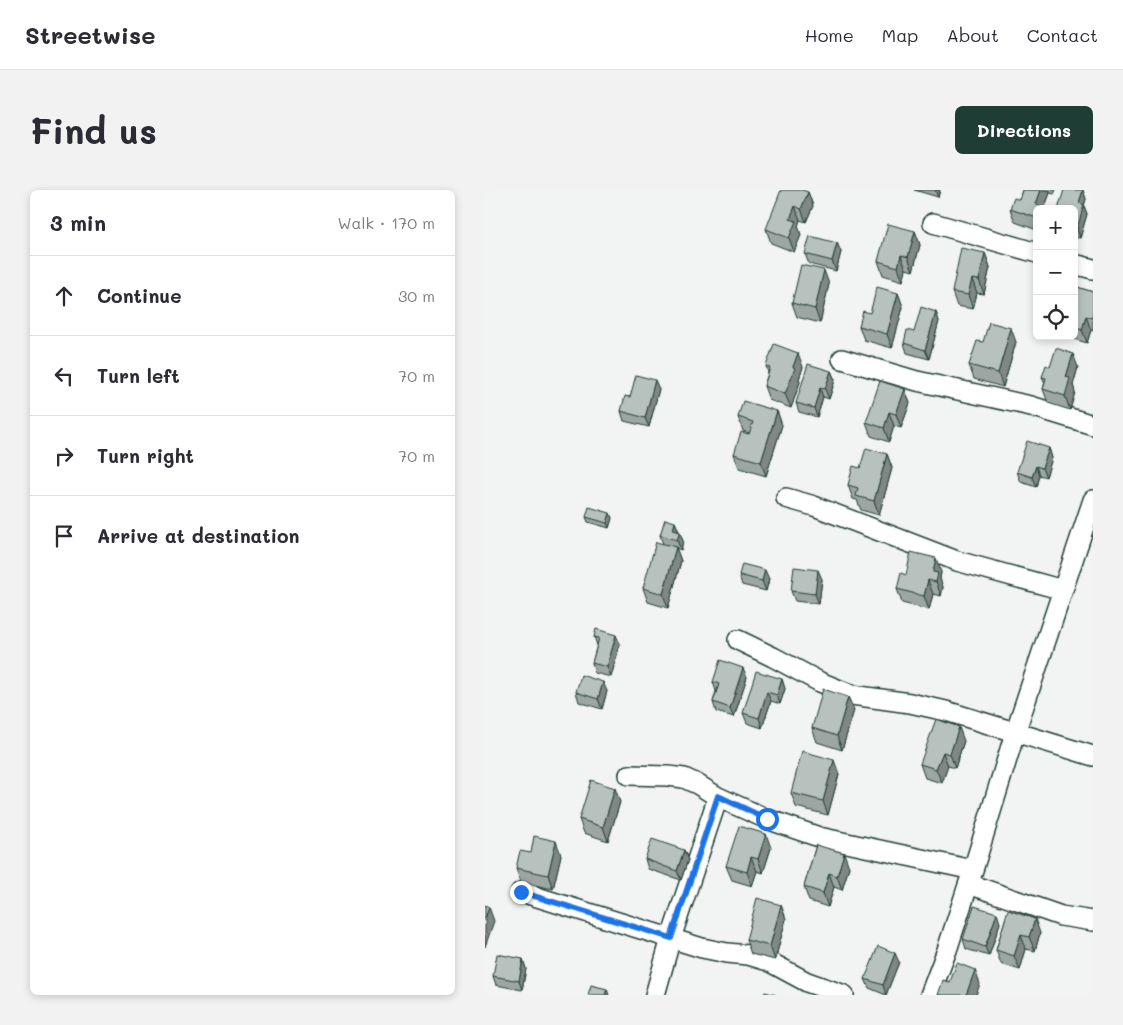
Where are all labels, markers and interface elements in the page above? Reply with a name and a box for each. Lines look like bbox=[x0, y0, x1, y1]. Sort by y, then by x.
text: Streetwise bbox=[25, 19, 155, 50]
text: Home bbox=[805, 23, 854, 47]
text: Map bbox=[882, 23, 918, 47]
text: About bbox=[946, 23, 999, 47]
text: Contact bbox=[1027, 23, 1098, 47]
button: Directions bbox=[955, 106, 1093, 154]
text: Find us bbox=[30, 107, 157, 153]
map controls bbox=[1033, 205, 1078, 340]
button: + bbox=[1033, 205, 1078, 250]
text: 3 min bbox=[50, 209, 106, 236]
text: Walk · 170 m bbox=[337, 212, 435, 233]
button: − bbox=[1033, 250, 1078, 295]
icon: ahead bbox=[50, 282, 78, 310]
text: Continue bbox=[97, 283, 182, 308]
text: 30 m bbox=[398, 285, 435, 306]
button: locate bbox=[1033, 295, 1078, 340]
icon: left bbox=[50, 362, 78, 390]
text: Turn left bbox=[97, 363, 180, 388]
text: 70 m bbox=[398, 365, 435, 386]
icon: right bbox=[50, 442, 78, 470]
text: Turn right bbox=[97, 443, 194, 468]
text: 70 m bbox=[398, 445, 435, 466]
icon: arrive bbox=[50, 522, 78, 550]
text: Arrive at destination bbox=[97, 523, 300, 548]
route start bbox=[756, 808, 779, 831]
route end bbox=[510, 881, 533, 904]

